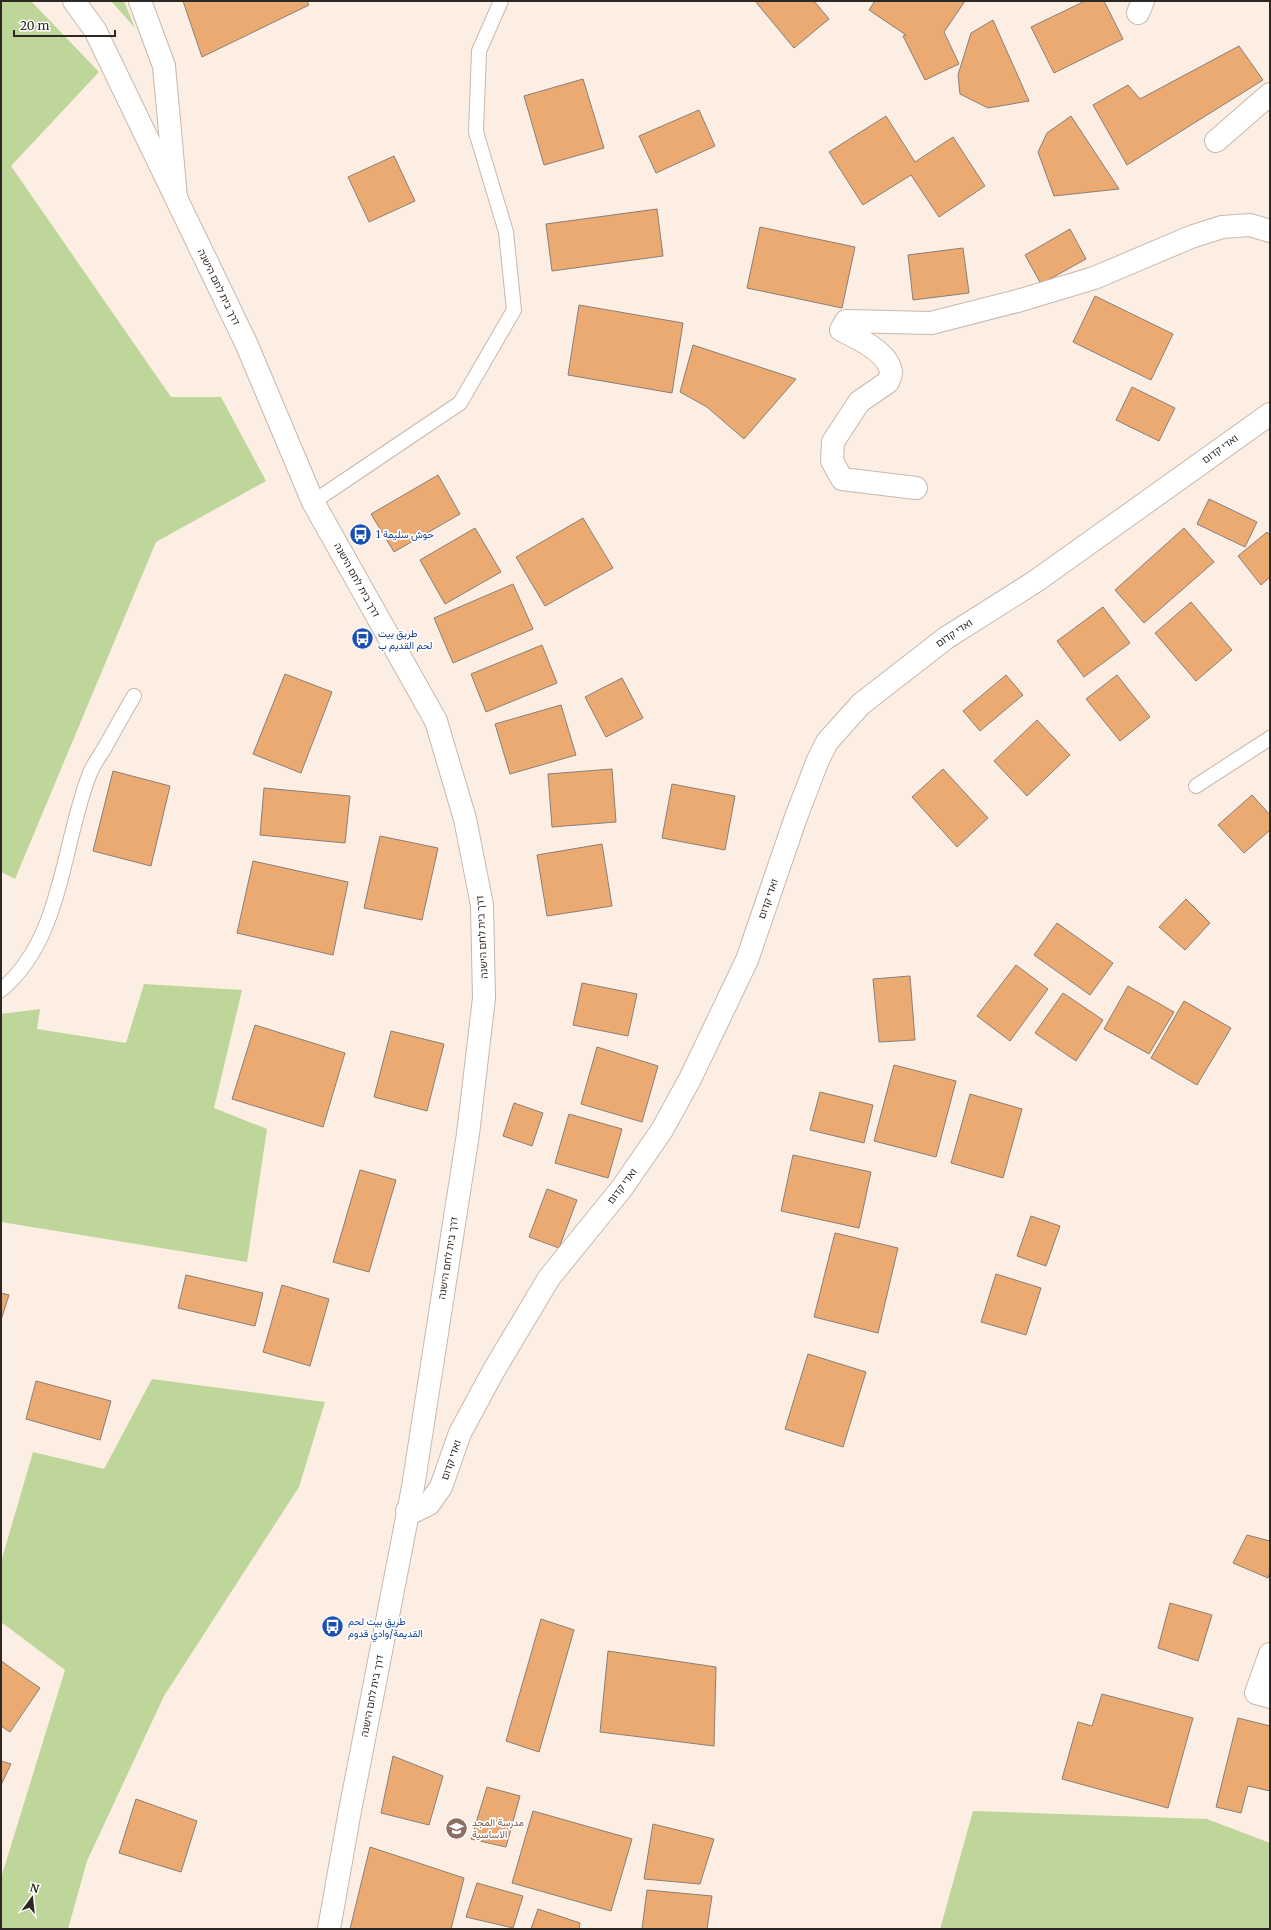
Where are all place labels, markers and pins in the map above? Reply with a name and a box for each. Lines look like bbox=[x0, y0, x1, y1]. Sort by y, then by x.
bus stop icon: حوش سليمة 1 bbox=[348, 521, 374, 547]
place label: حوش سليمة 1 bbox=[376, 528, 434, 541]
bus stop icon: طريق بيت لحم القديم ب bbox=[350, 626, 376, 652]
place label: طريق بيت لحم القديم ب bbox=[378, 627, 433, 652]
bus stop icon: طريق بيت لحم القديمة/وادي قدوم bbox=[320, 1614, 346, 1640]
place label: طريق بيت لحم القديمة/وادي قدوم bbox=[348, 1615, 423, 1642]
school or university icon: مدرسة المجد الاساسية bbox=[443, 1815, 469, 1841]
place label: مدرسة المجد الاساسية bbox=[472, 1816, 524, 1841]

